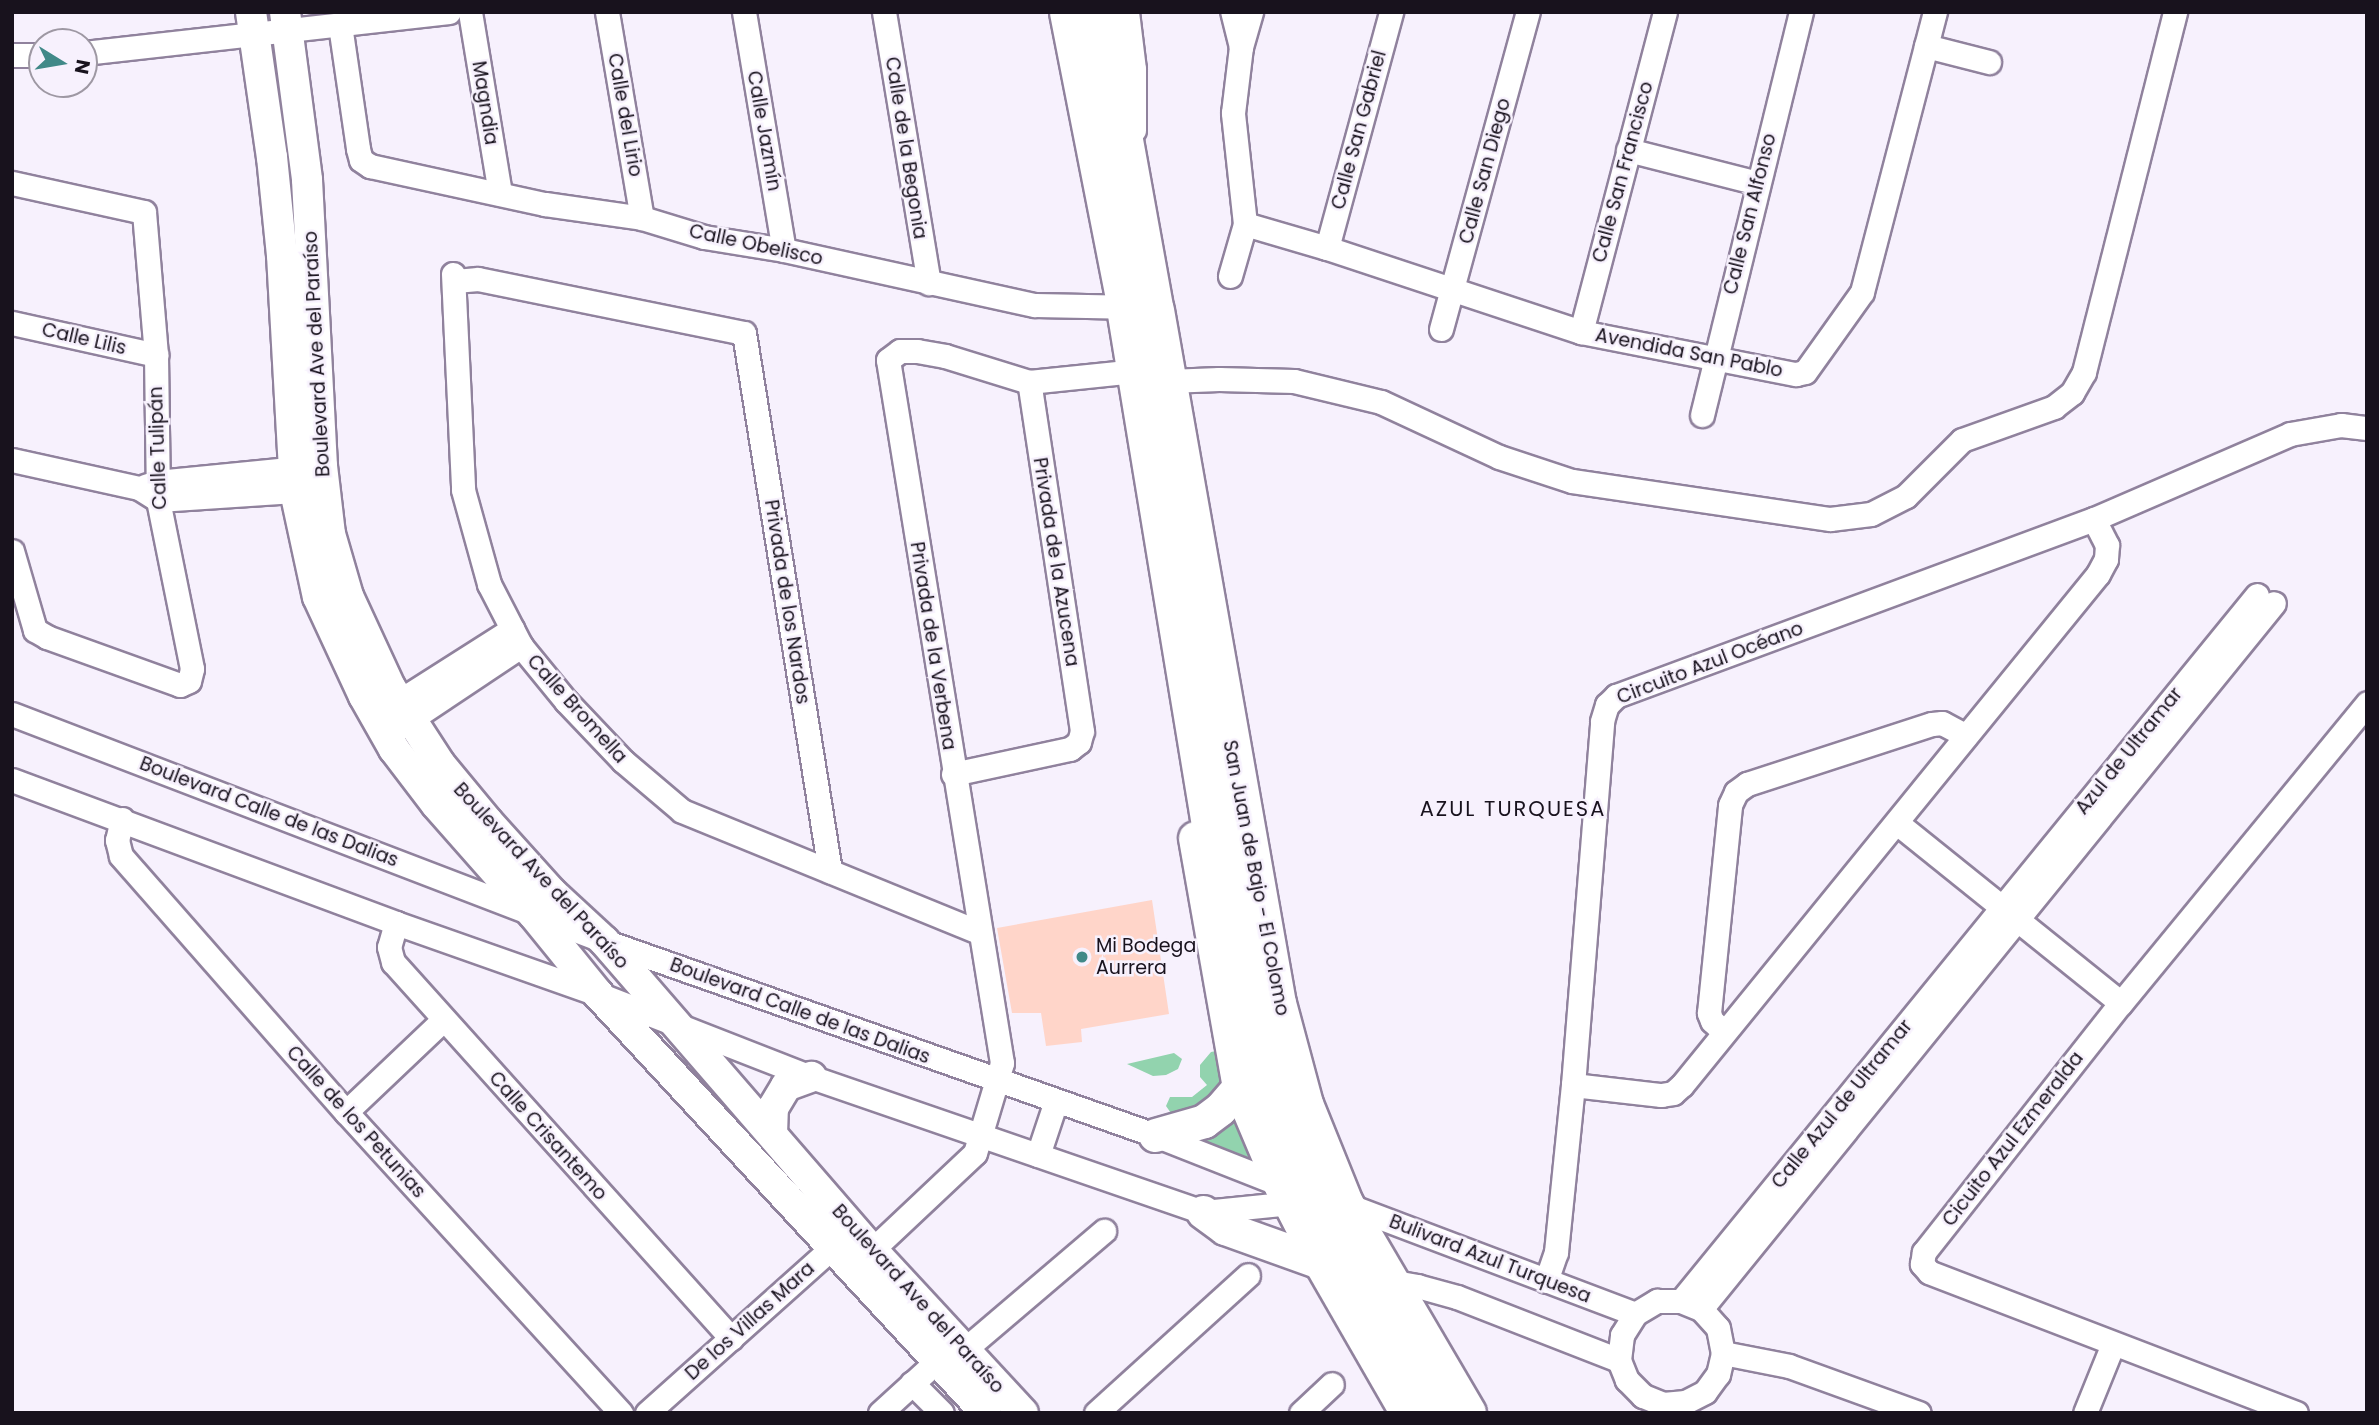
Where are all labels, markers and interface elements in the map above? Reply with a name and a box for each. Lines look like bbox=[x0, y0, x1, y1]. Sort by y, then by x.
north arrow bbox=[28, 28, 98, 98]
street label: Calle San Gabriel bbox=[1327, 48, 1391, 212]
street label: Calle del Lirio bbox=[603, 52, 647, 178]
street label: Calle de la Begonia bbox=[880, 55, 932, 241]
text: N bbox=[68, 57, 97, 76]
street label: Magndia bbox=[467, 59, 503, 147]
street label: Calle Jazmín bbox=[742, 69, 786, 193]
street label: Calle San Francisco bbox=[1588, 79, 1658, 265]
street label: Calle San Diego bbox=[1455, 96, 1515, 246]
street label: Calle San Alfonso bbox=[1719, 131, 1781, 297]
street label: Calle Obelisco bbox=[687, 220, 825, 270]
street label: Boulevard Ave del Paraíso bbox=[299, 230, 335, 478]
street label: Calle Lilis bbox=[40, 318, 128, 360]
street label: Avendida San Pablo bbox=[1593, 324, 1785, 382]
street label: Calle Tulipán bbox=[144, 386, 172, 510]
street label: Privada de la Azucena bbox=[1028, 456, 1084, 668]
street label: Privada de los Nardos bbox=[760, 498, 814, 706]
street label: Privada de la Verbena bbox=[905, 540, 961, 752]
street label: Circuito Azul Océano bbox=[1614, 617, 1806, 709]
street label: Calle Bromella bbox=[522, 650, 632, 768]
street label: Azul de Ultramar bbox=[2071, 683, 2187, 819]
street label: San Juan de Bajo - El Colomo bbox=[1218, 738, 1294, 1018]
street label: Boulevard Calle de las Dalias bbox=[136, 752, 402, 872]
street label: Boulevard Ave del Paraíso bbox=[449, 778, 633, 974]
district label: AZUL TURQUESA bbox=[1421, 796, 1605, 822]
place label: Mi Bodega Aurrera bbox=[1096, 935, 1196, 979]
marker: Mi Bodega Aurrera bbox=[1074, 949, 1090, 965]
street label: Boulevard Calle de las Dalias bbox=[667, 953, 933, 1069]
street label: Calle Azul de Ultramar bbox=[1767, 1015, 1917, 1193]
street label: Calle de los Petunias bbox=[282, 1041, 430, 1203]
street label: Cicuito Azul Ezmeralda bbox=[1938, 1047, 2088, 1231]
street label: Calle Crisantemo bbox=[484, 1067, 612, 1205]
street label: Boulevard Ave del Paraíso bbox=[827, 1200, 1009, 1398]
street label: Bulivard Azul Turquesa bbox=[1386, 1210, 1594, 1308]
street label: De los Villas Mara bbox=[681, 1257, 819, 1385]

